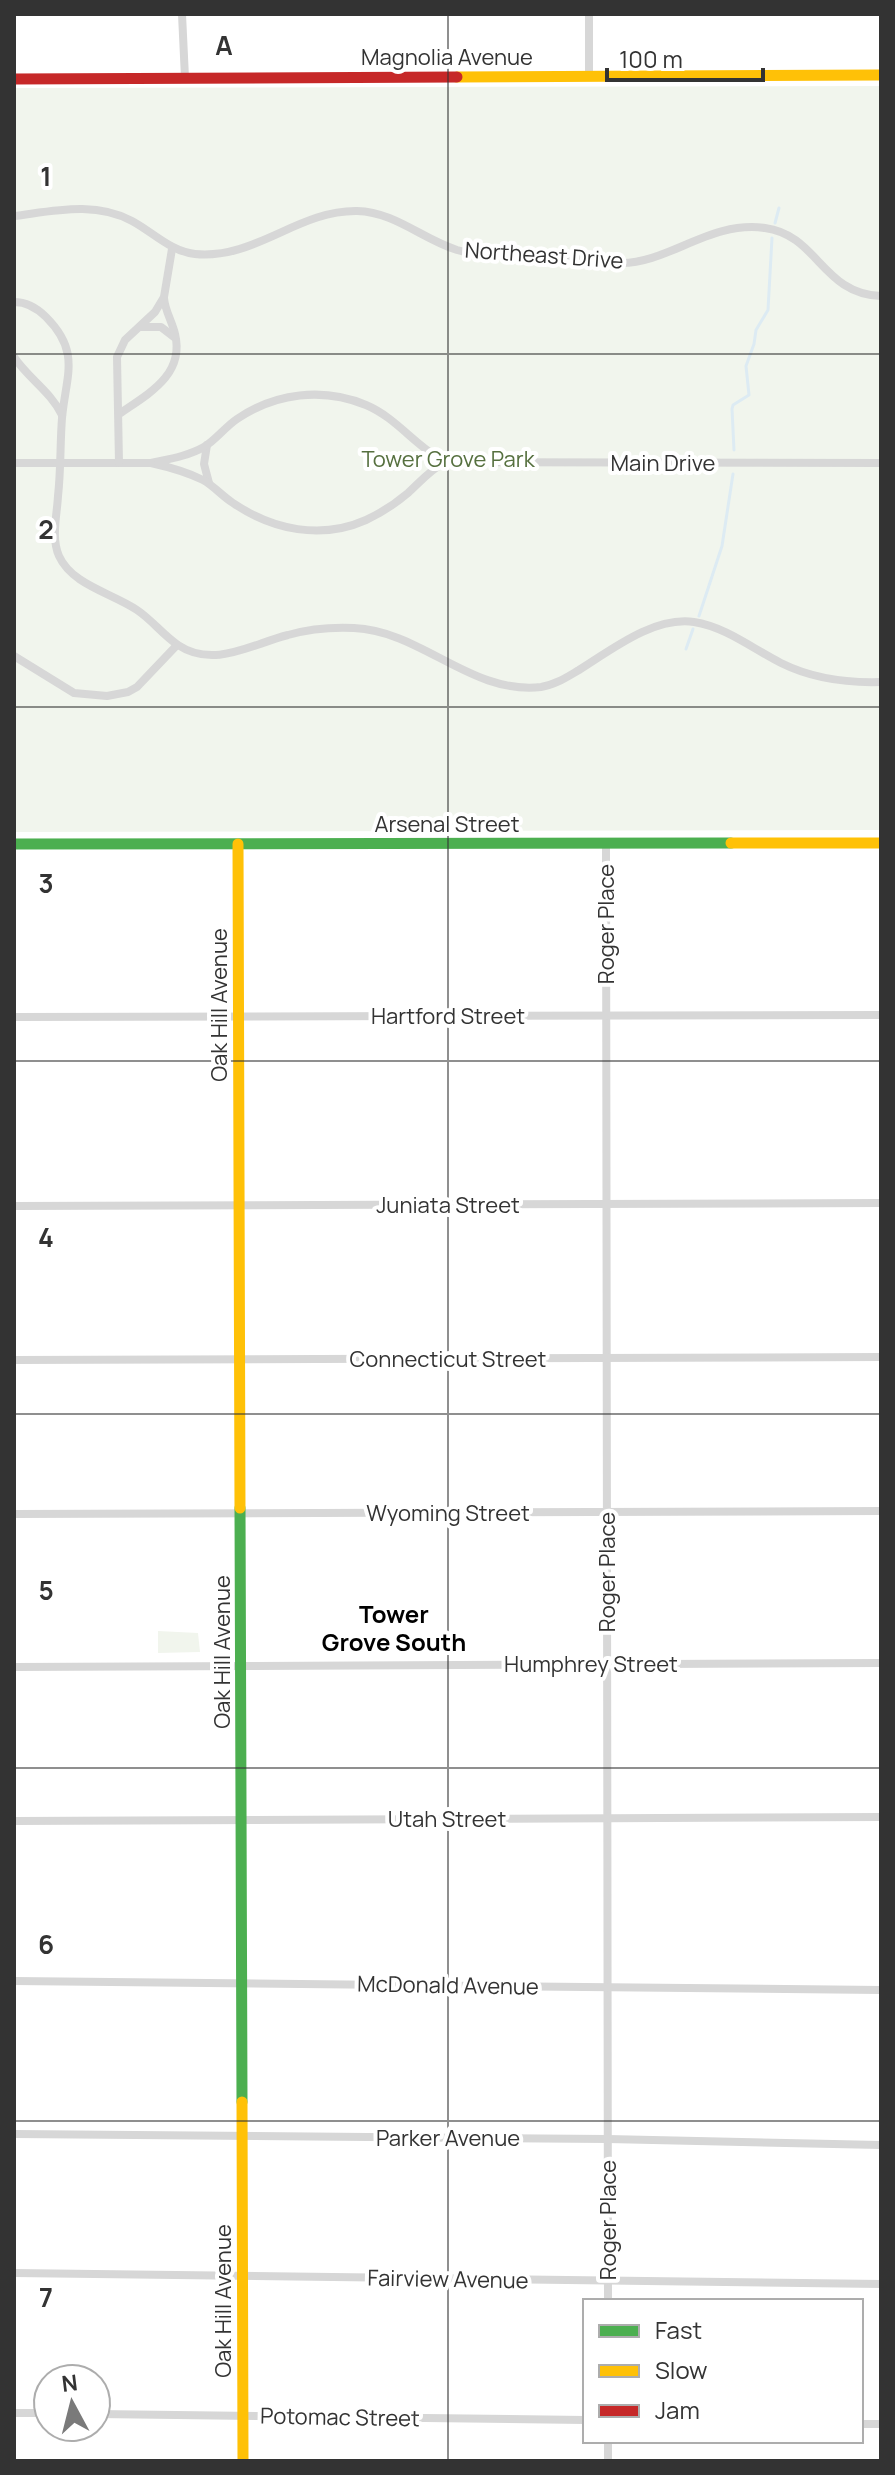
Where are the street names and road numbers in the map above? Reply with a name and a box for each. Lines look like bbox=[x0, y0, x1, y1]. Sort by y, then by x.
street label: Magnolia Avenue bbox=[361, 42, 533, 72]
street label: Northeast Drive bbox=[464, 234, 624, 276]
street label: Main Drive bbox=[611, 448, 716, 478]
street label: Arsenal Street bbox=[375, 809, 520, 839]
street label: Roger Place bbox=[591, 864, 621, 984]
street label: Oak Hill Avenue bbox=[204, 928, 234, 1082]
street label: Hartford Street bbox=[371, 1001, 525, 1031]
street label: Juniata Street bbox=[376, 1190, 520, 1220]
street label: Connecticut Street bbox=[350, 1344, 547, 1374]
street label: Wyoming Street bbox=[366, 1498, 530, 1528]
street label: Roger Place bbox=[592, 1512, 622, 1632]
street label: Oak Hill Avenue bbox=[207, 1575, 237, 1729]
street label: Humphrey Street bbox=[504, 1649, 678, 1679]
street label: Utah Street bbox=[388, 1804, 506, 1834]
street label: McDonald Avenue bbox=[357, 1968, 539, 2002]
street label: Parker Avenue bbox=[376, 2123, 520, 2153]
street label: Roger Place bbox=[593, 2160, 623, 2280]
street label: Oak Hill Avenue bbox=[208, 2224, 238, 2378]
street label: Fairview Avenue bbox=[367, 2263, 529, 2295]
street label: Potomac Street bbox=[260, 2401, 420, 2433]

